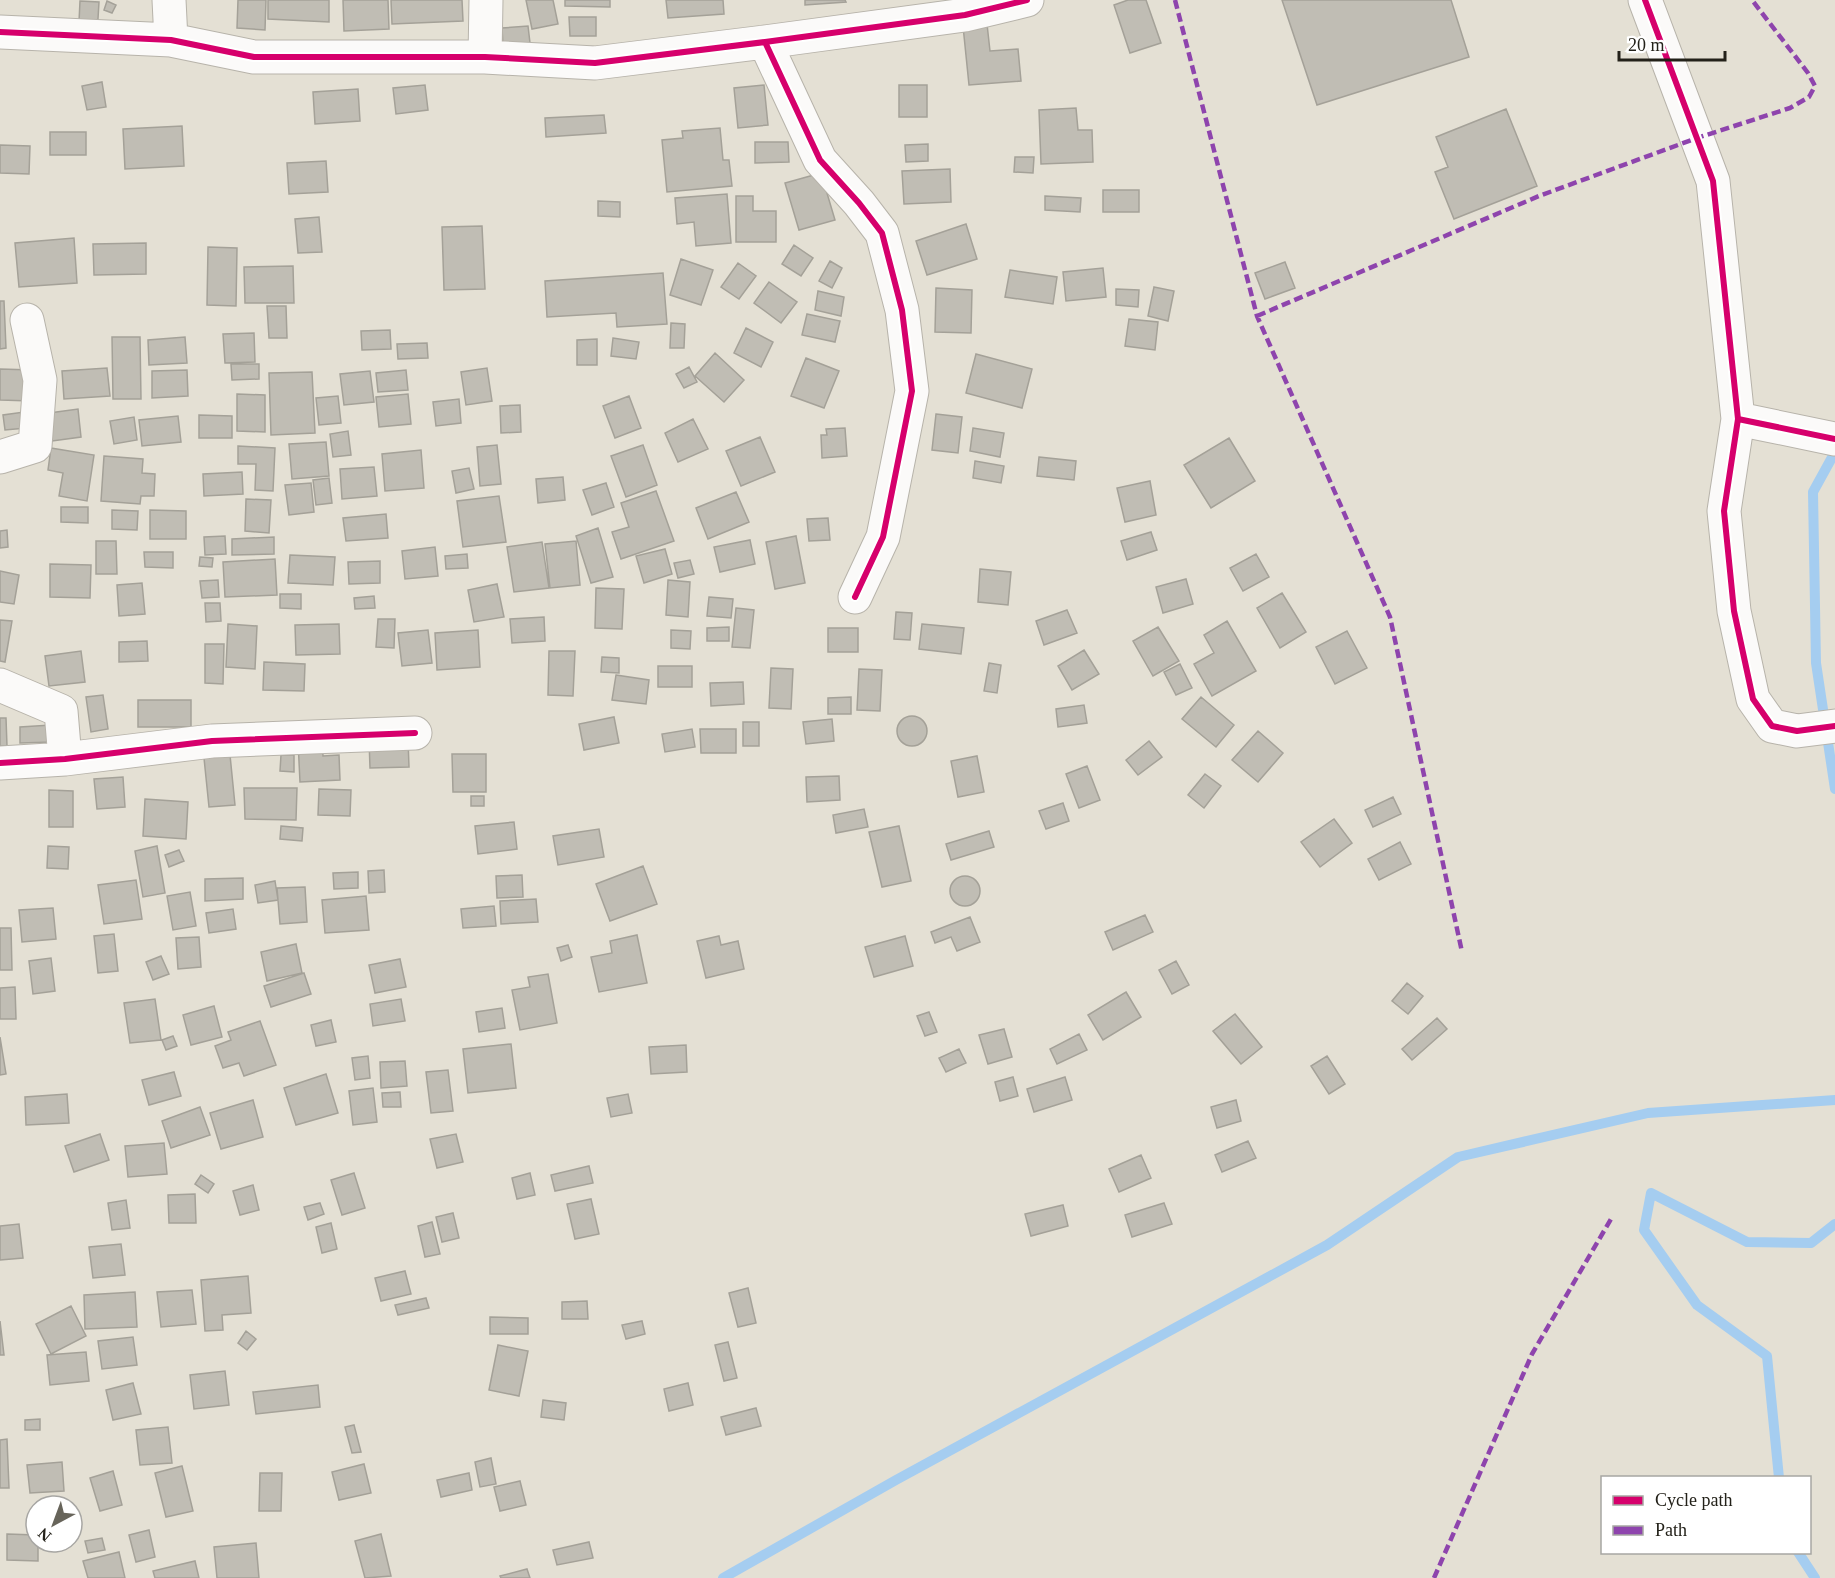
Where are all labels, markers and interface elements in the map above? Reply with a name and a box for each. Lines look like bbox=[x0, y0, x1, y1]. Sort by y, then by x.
scale bar bbox=[1619, 24, 1726, 62]
text: 20 m bbox=[1628, 35, 1665, 55]
legend bbox=[1601, 1476, 1811, 1554]
text: Cycle path bbox=[1655, 1490, 1732, 1510]
north arrow bbox=[24, 1494, 84, 1554]
text: Path bbox=[1655, 1520, 1687, 1540]
text: N bbox=[34, 1524, 54, 1545]

